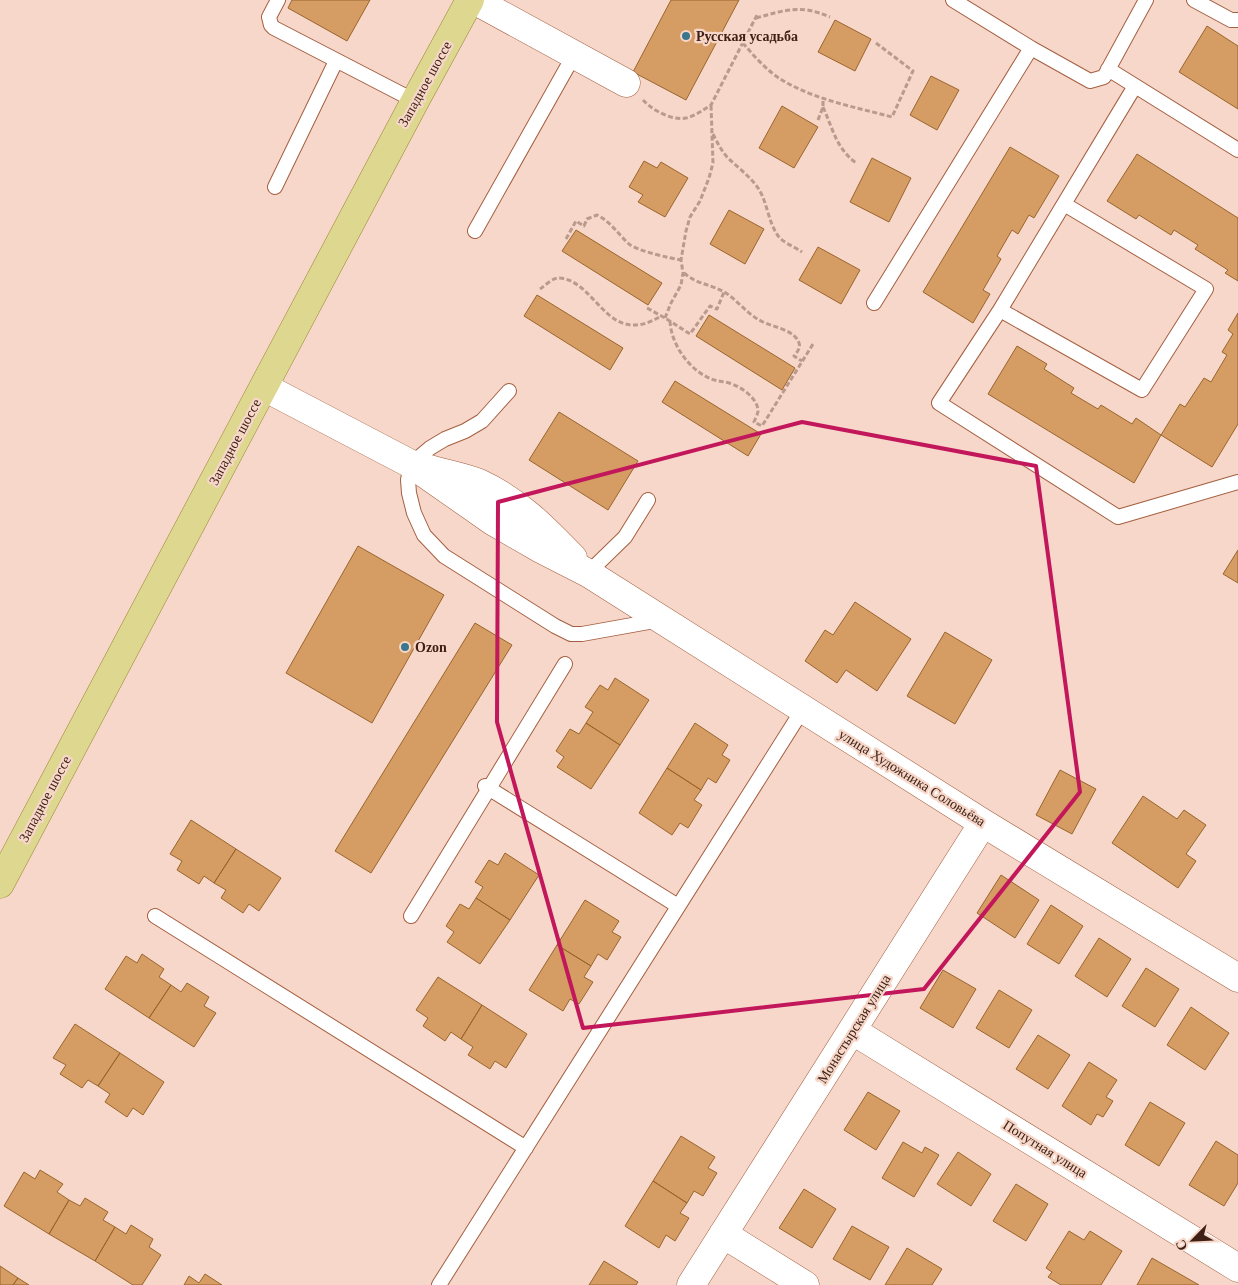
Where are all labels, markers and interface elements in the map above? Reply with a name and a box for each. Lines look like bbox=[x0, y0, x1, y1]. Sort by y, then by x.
place label: Русская усадьба bbox=[696, 29, 798, 44]
marker: Русская усадьба bbox=[680, 30, 692, 42]
street label: Западное шоссе bbox=[395, 39, 455, 129]
street label: Западное шоссе bbox=[206, 396, 264, 488]
place label: Ozon bbox=[415, 640, 447, 655]
marker: Ozon bbox=[399, 641, 411, 653]
street label: улица Художника Соловьёва bbox=[836, 727, 989, 830]
street label: Западное шоссе bbox=[16, 753, 74, 845]
street label: Монастырская улица bbox=[814, 971, 894, 1086]
street label: Попутная улица bbox=[1000, 1117, 1090, 1181]
north arrow bbox=[1168, 1215, 1218, 1265]
text: С bbox=[1173, 1237, 1190, 1253]

